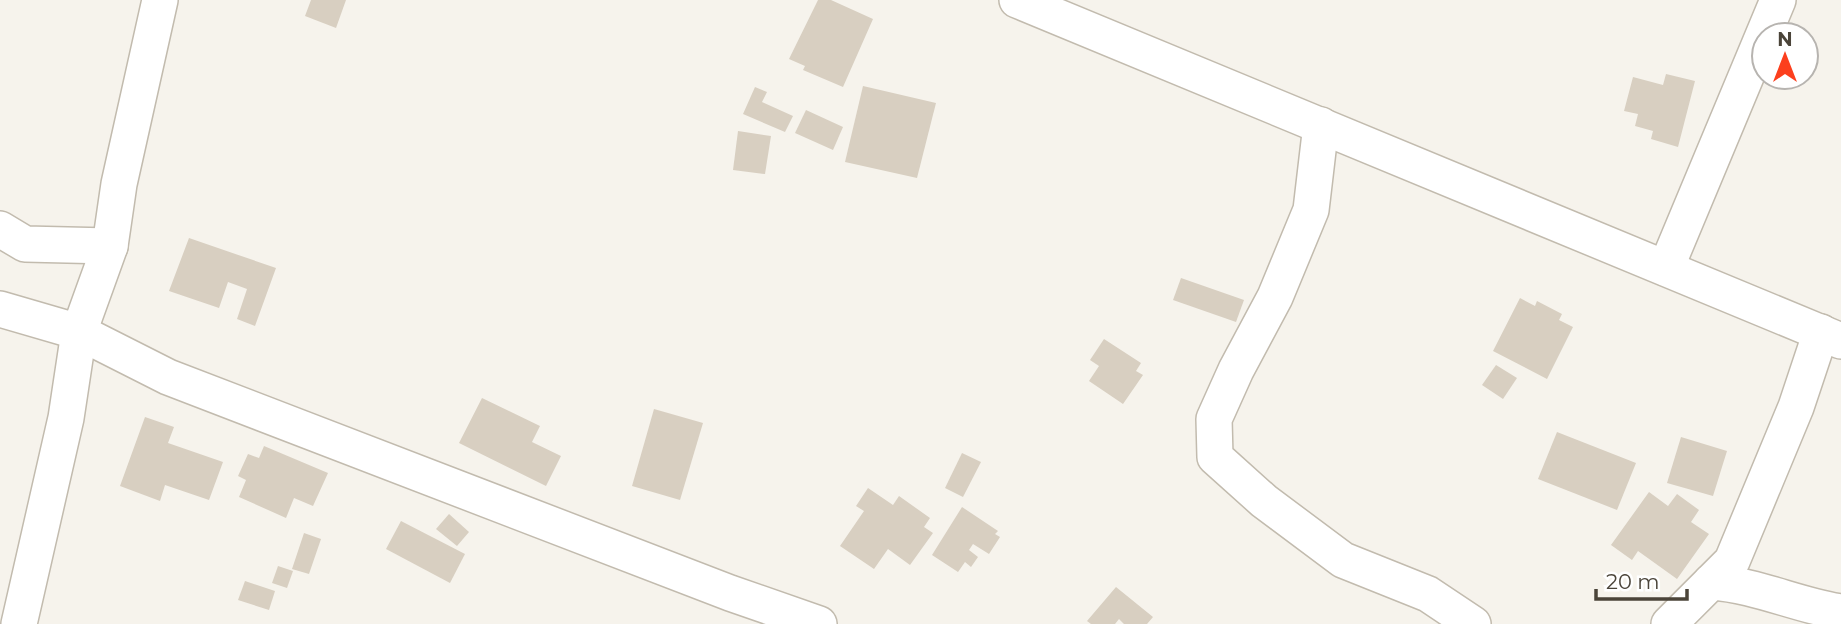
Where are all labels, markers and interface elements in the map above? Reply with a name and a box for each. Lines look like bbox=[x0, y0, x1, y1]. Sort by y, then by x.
north arrow bbox=[1750, 21, 1820, 91]
text: N bbox=[1777, 28, 1793, 51]
scale bar bbox=[1596, 558, 1687, 602]
text: 20 m bbox=[1606, 569, 1660, 594]

